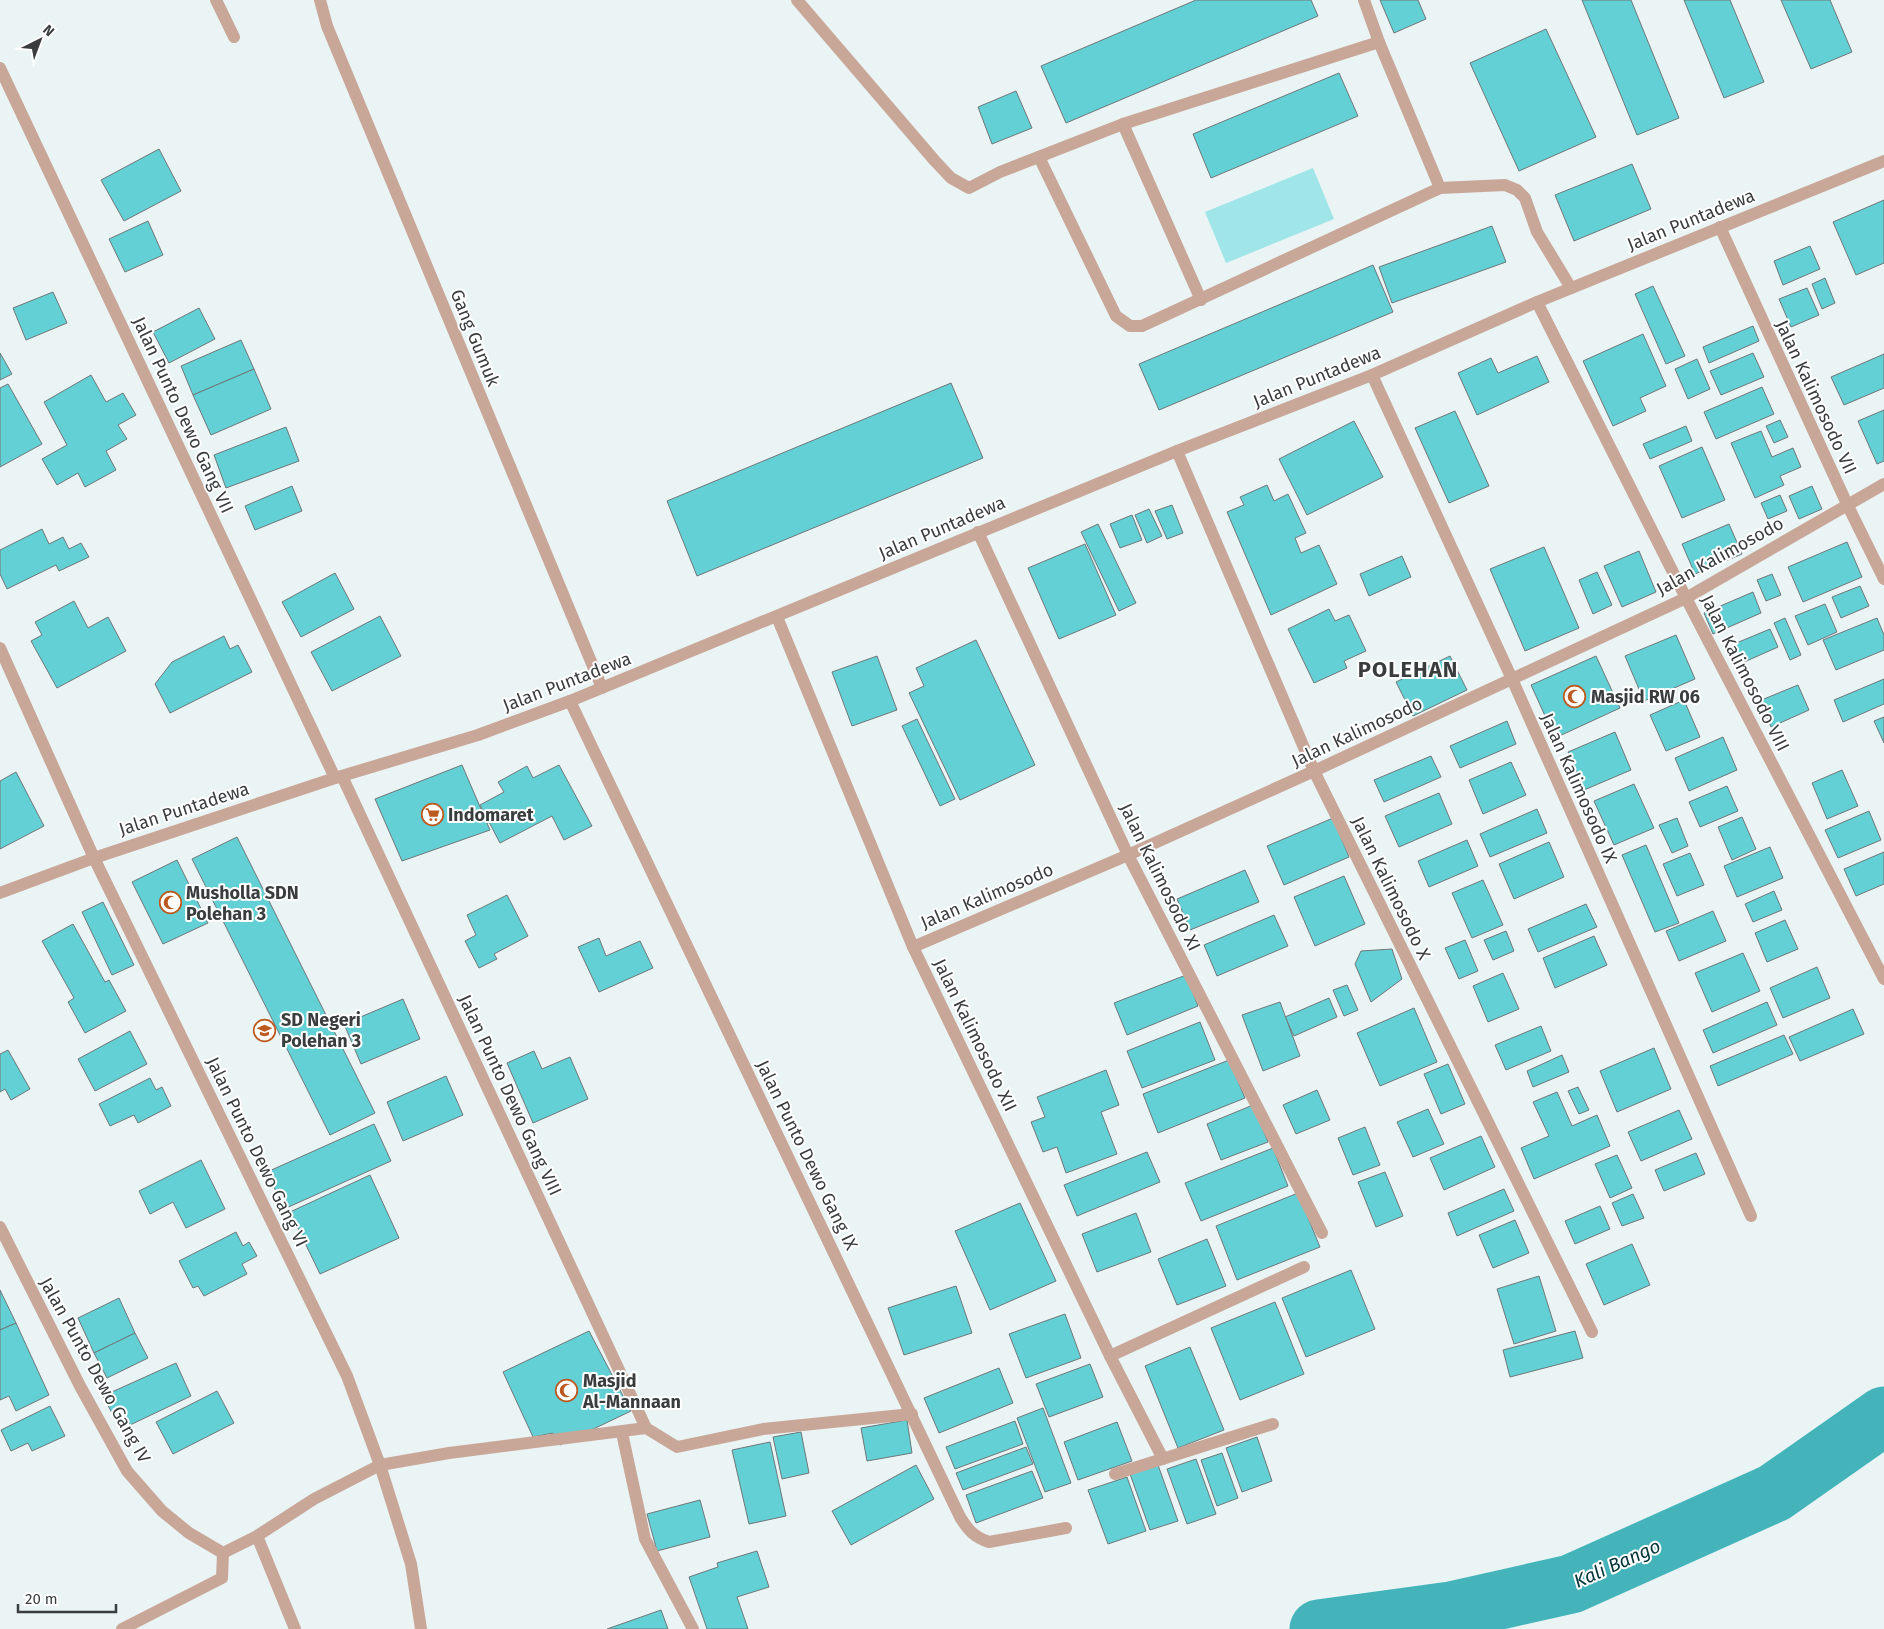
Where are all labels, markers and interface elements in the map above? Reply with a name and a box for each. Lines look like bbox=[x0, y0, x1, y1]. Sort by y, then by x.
north arrow bbox=[15, 15, 65, 65]
text: N bbox=[39, 21, 58, 40]
street label: Jalan Puntadewa bbox=[1624, 184, 1758, 256]
street label: Gang Gumuk bbox=[446, 286, 505, 390]
street label: Jalan Punto Dewo Gang VII bbox=[128, 313, 238, 517]
street label: Jalan Kalimosodo VII bbox=[1771, 317, 1861, 477]
street label: Jalan Puntadewa bbox=[1250, 341, 1384, 413]
street label: Jalan Puntadewa bbox=[875, 491, 1009, 565]
street label: Jalan Kalimosodo bbox=[1653, 512, 1787, 600]
street label: Jalan Kalimosodo VIII bbox=[1696, 591, 1794, 755]
street label: Jalan Puntadewa bbox=[500, 647, 634, 717]
district label: POLEHAN bbox=[1358, 656, 1458, 683]
mosque icon: Masjid RW 06 bbox=[1563, 685, 1587, 709]
place label: Masjid RW 06 bbox=[1591, 686, 1700, 708]
street label: Jalan Kalimosodo bbox=[1288, 692, 1426, 772]
street label: Jalan Kalimosodo IX bbox=[1536, 710, 1622, 867]
street label: Jalan Puntadewa bbox=[116, 778, 252, 840]
street label: Jalan Kalimosodo XI bbox=[1115, 799, 1205, 955]
supermarket icon: Indomaret bbox=[420, 803, 444, 827]
place label: Indomaret bbox=[448, 804, 535, 826]
street label: Jalan Kalimosodo X bbox=[1347, 813, 1435, 963]
street label: Jalan Kalimosodo bbox=[917, 858, 1057, 934]
place label: Musholla SDN Polehan 3 bbox=[186, 882, 299, 925]
mosque icon: Musholla SDN Polehan 3 bbox=[158, 891, 182, 915]
street label: Jalan Kalimosodo XII bbox=[928, 955, 1022, 1115]
street label: Jalan Punto Dewo Gang VIII bbox=[454, 991, 566, 1199]
place label: SD Negeri Polehan 3 bbox=[281, 1009, 361, 1052]
school or university icon: SD Negeri Polehan 3 bbox=[253, 1018, 277, 1042]
street label: Jalan Punto Dewo Gang VI bbox=[201, 1053, 313, 1251]
street label: Jalan Punto Dewo Gang IX bbox=[751, 1057, 863, 1254]
street label: Jalan Punto Dewo Gang IV bbox=[35, 1273, 155, 1467]
place label: Masjid Al-Mannaan bbox=[582, 1370, 681, 1413]
mosque icon: Masjid Al-Mannaan bbox=[555, 1379, 579, 1403]
water label: Kali Bango bbox=[1570, 1534, 1664, 1593]
scale bar bbox=[18, 1582, 115, 1614]
text: 20 m bbox=[25, 1590, 58, 1608]

